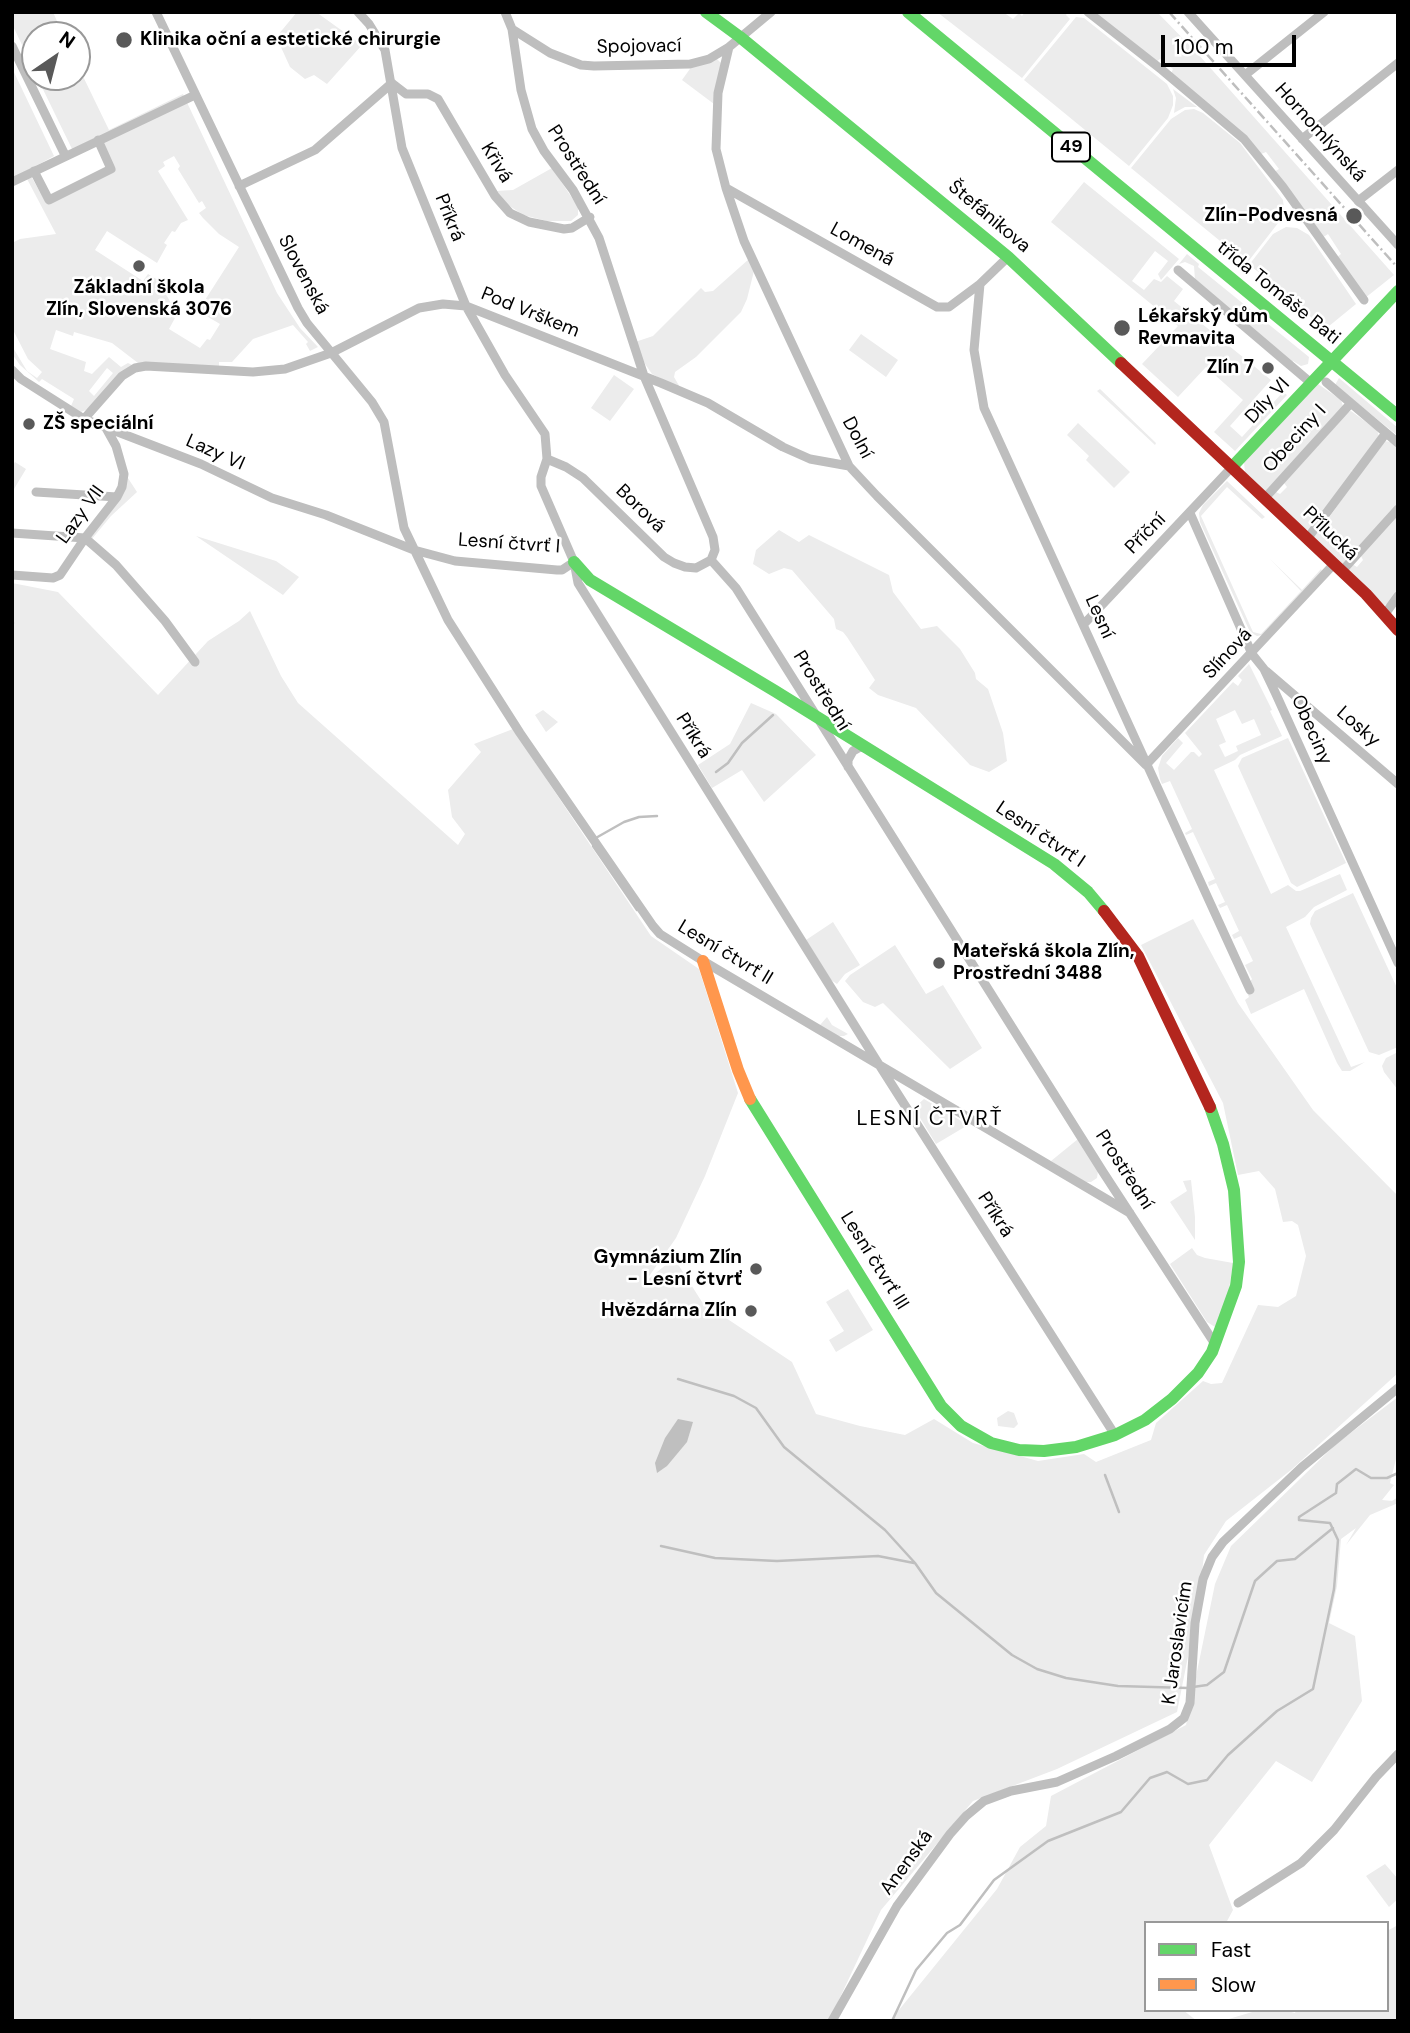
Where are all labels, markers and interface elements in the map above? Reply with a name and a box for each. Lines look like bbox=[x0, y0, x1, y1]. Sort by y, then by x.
north arrow bbox=[21, 21, 91, 91]
scale bar bbox=[1165, 21, 1300, 65]
text: N bbox=[54, 26, 80, 54]
place label: Klinika oční a estetické chirurgie bbox=[140, 29, 441, 51]
marker: Klinika oční a estetické chirurgie bbox=[114, 30, 134, 50]
text: 100 m bbox=[1174, 33, 1234, 61]
street label: Spojovací bbox=[597, 35, 681, 59]
street label: Hornomlýnská bbox=[1270, 79, 1370, 187]
street label: Prostřední bbox=[542, 121, 610, 209]
road number: 49 bbox=[1052, 132, 1090, 162]
street label: Křivá bbox=[475, 139, 517, 187]
street label: Štefánikova bbox=[943, 176, 1035, 258]
street label: Příkrá bbox=[429, 191, 469, 245]
place label: Zlín-Podvesná bbox=[1204, 205, 1338, 227]
marker: Zlín-Podvesná bbox=[1344, 206, 1364, 226]
street label: Lomená bbox=[826, 218, 898, 272]
street label: Slovenská bbox=[273, 231, 333, 319]
street label: třída Tomáše Bati bbox=[1212, 236, 1344, 350]
marker: Základní škola Zlín, Slovenská 3076 bbox=[131, 258, 147, 274]
place label: Základní škola Zlín, Slovenská 3076 bbox=[46, 277, 232, 321]
street label: Pod Vrškem bbox=[477, 283, 583, 343]
place label: Lékařský dům Revmavita bbox=[1138, 306, 1268, 350]
marker: Lékařský dům Revmavita bbox=[1112, 318, 1132, 338]
place label: Zlín 7 bbox=[1207, 357, 1254, 379]
marker: Zlín 7 bbox=[1260, 360, 1276, 376]
street label: Díly VI bbox=[1241, 373, 1295, 429]
street label: Obeciny I bbox=[1259, 400, 1331, 478]
place label: ZŠ speciální bbox=[43, 413, 154, 435]
street label: Dolní bbox=[837, 413, 877, 463]
marker: ZŠ speciální bbox=[21, 416, 37, 432]
street label: Lazy VI bbox=[182, 430, 248, 476]
street label: Borová bbox=[610, 480, 670, 538]
street label: Lazy VII bbox=[52, 481, 110, 549]
street label: Přílucká bbox=[1298, 502, 1362, 566]
street label: Příční bbox=[1121, 509, 1171, 559]
street label: Lesní čtvrť I bbox=[457, 529, 561, 559]
street label: Lesní bbox=[1079, 592, 1119, 642]
street label: Slínová bbox=[1199, 624, 1257, 684]
street label: Prostřední bbox=[787, 647, 855, 735]
street label: Obeciny bbox=[1286, 692, 1336, 768]
street label: Losky bbox=[1331, 702, 1385, 752]
street label: Příkrá bbox=[670, 709, 716, 763]
street label: Lesní čtvrť I bbox=[991, 797, 1089, 873]
street label: Lesní čtvrť II bbox=[673, 916, 777, 990]
place label: Mateřská škola Zlín, Prostřední 3488 bbox=[953, 941, 1134, 985]
marker: Mateřská škola Zlín, Prostřední 3488 bbox=[931, 955, 947, 971]
district label: LESNÍ ČTVRŤ bbox=[858, 1106, 1002, 1132]
street label: Prostřední bbox=[1090, 1126, 1158, 1214]
street label: Příkrá bbox=[972, 1188, 1018, 1242]
street label: Lesní čtvrť III bbox=[835, 1208, 913, 1314]
place label: Gymnázium Zlín - Lesní čtvrť bbox=[594, 1247, 742, 1291]
marker: Gymnázium Zlín - Lesní čtvrť bbox=[748, 1261, 764, 1277]
place label: Hvězdárna Zlín bbox=[601, 1300, 737, 1322]
marker: Hvězdárna Zlín bbox=[743, 1303, 759, 1319]
street label: K Jaroslavicím bbox=[1158, 1580, 1198, 1706]
street label: Anenská bbox=[876, 1826, 938, 1900]
legend bbox=[1144, 1921, 1389, 2012]
text: Fast bbox=[1211, 1936, 1251, 1964]
text: Slow bbox=[1211, 1971, 1256, 1999]

